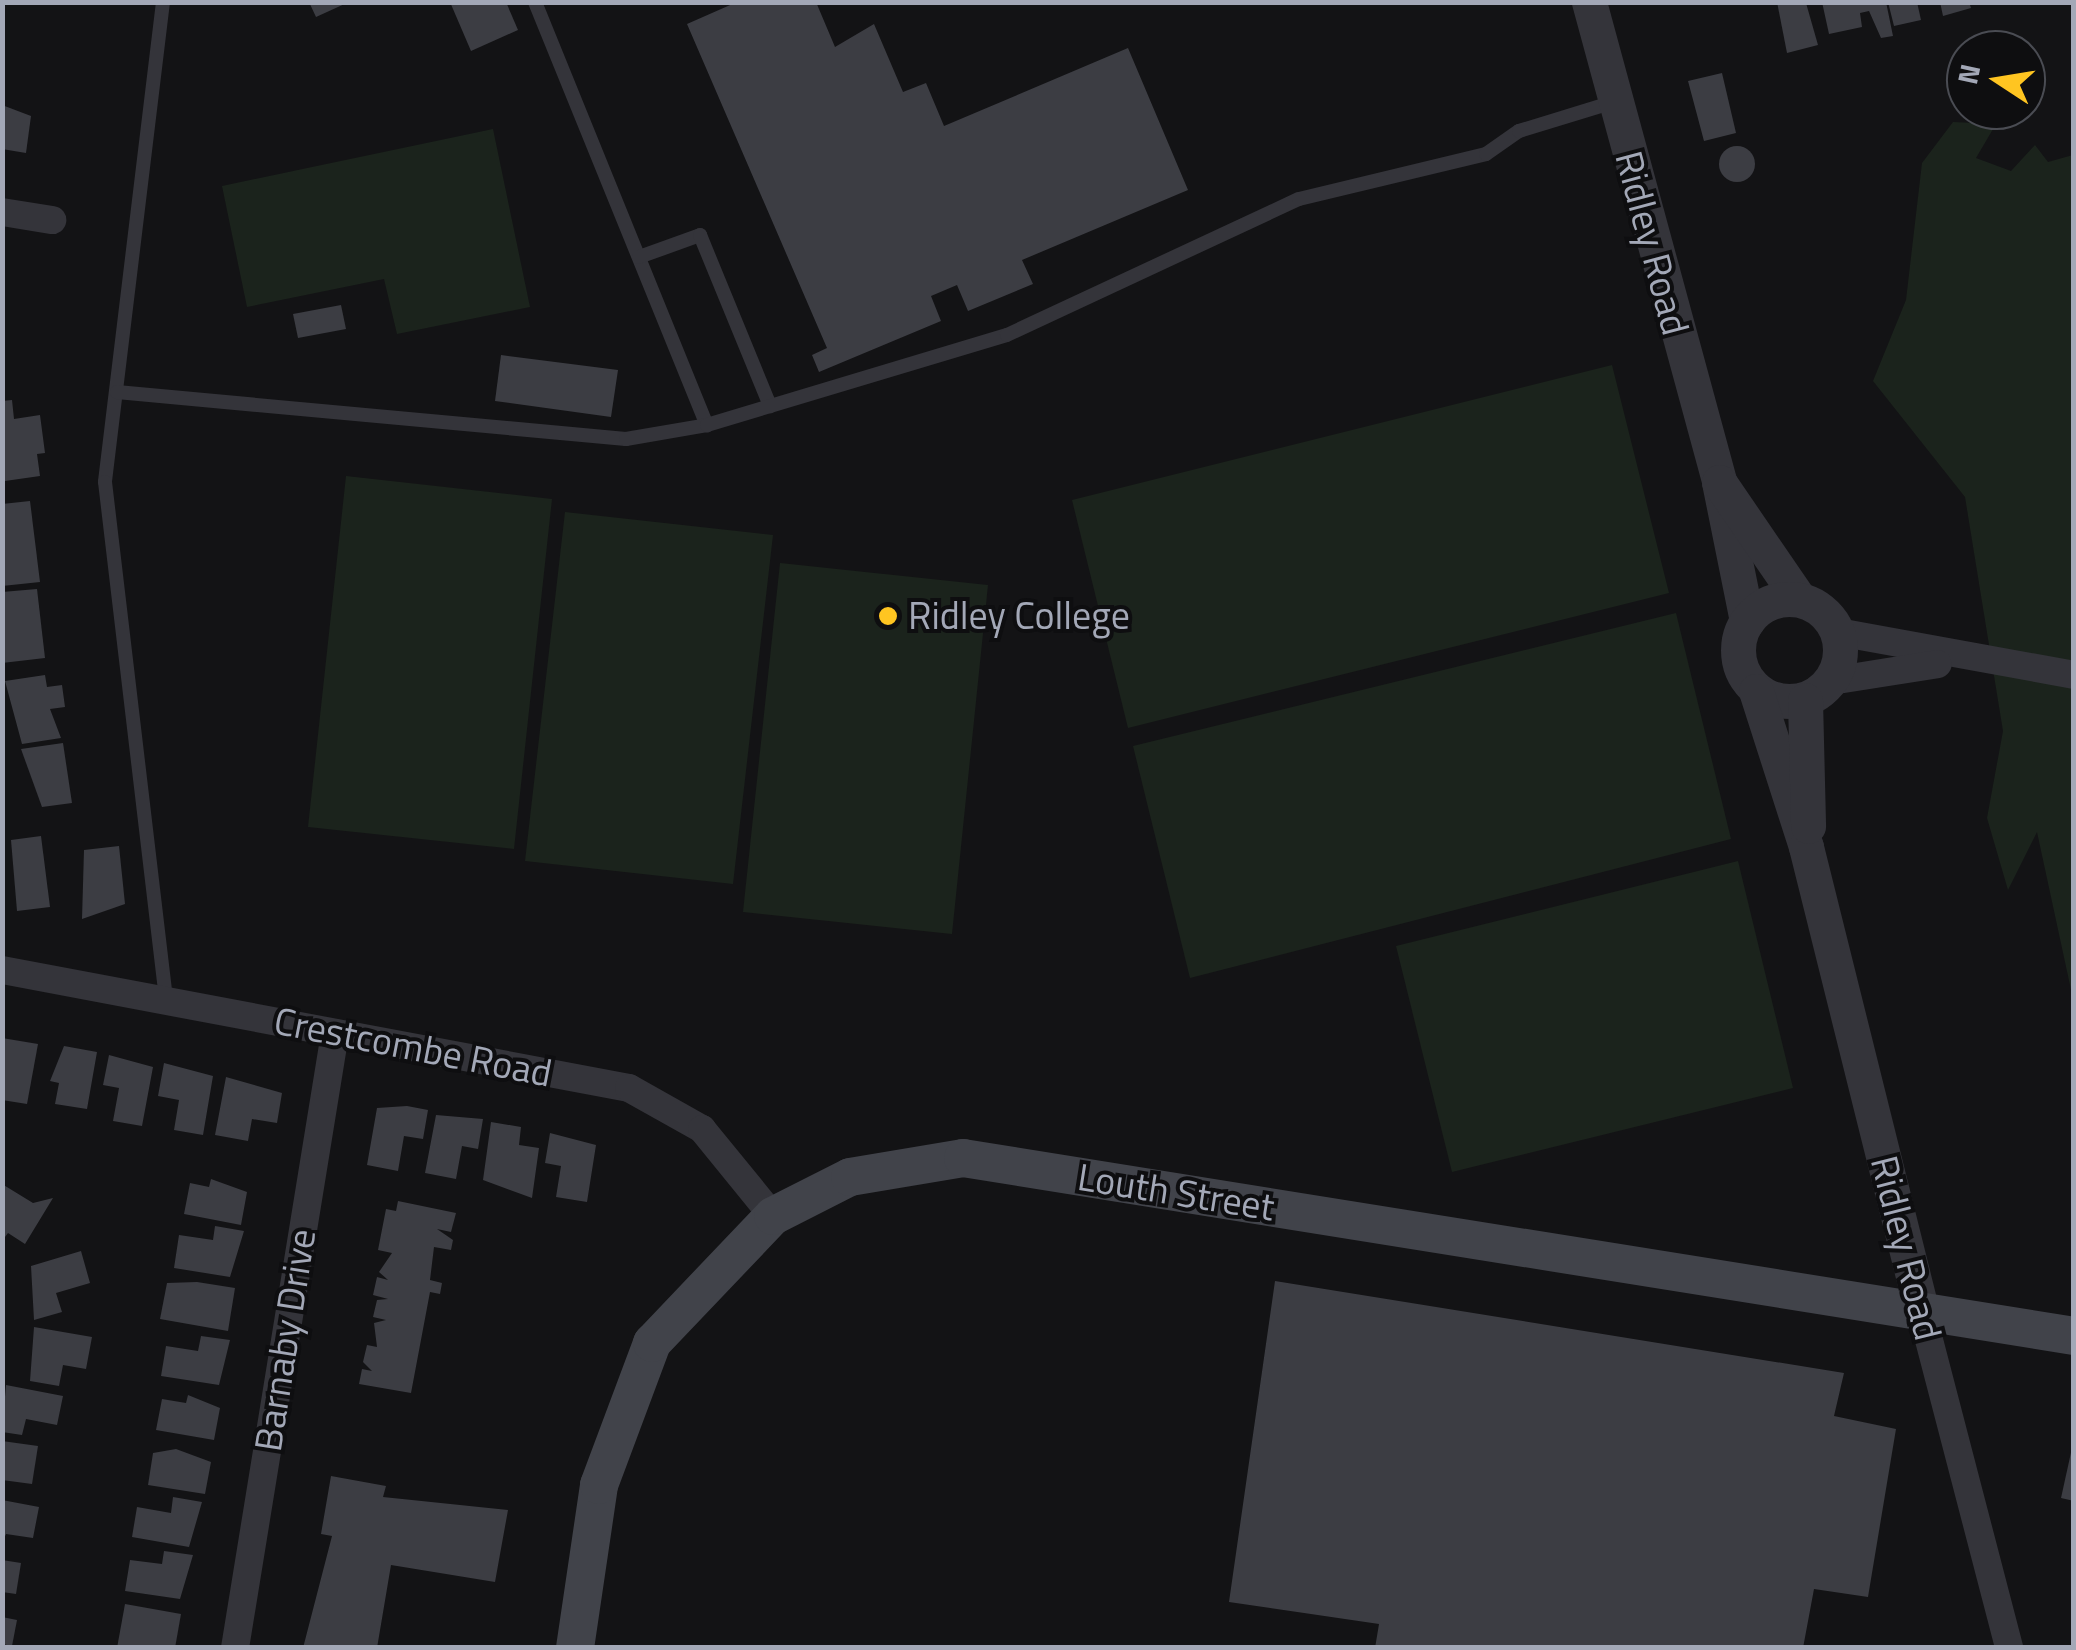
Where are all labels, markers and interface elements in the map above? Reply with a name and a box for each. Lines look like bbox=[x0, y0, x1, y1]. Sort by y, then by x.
north arrow bbox=[1946, 30, 2046, 130]
text: N bbox=[1945, 60, 1991, 88]
street label: Ridley Road bbox=[1606, 146, 1698, 340]
place label: Ridley College bbox=[908, 593, 1130, 639]
marker: Ridley College bbox=[877, 605, 899, 627]
street label: Crestcombe Road bbox=[271, 998, 555, 1096]
street label: Ridley Road bbox=[1861, 1151, 1951, 1345]
street label: Louth Street bbox=[1074, 1154, 1278, 1230]
street label: Barnaby Drive bbox=[245, 1226, 325, 1454]

